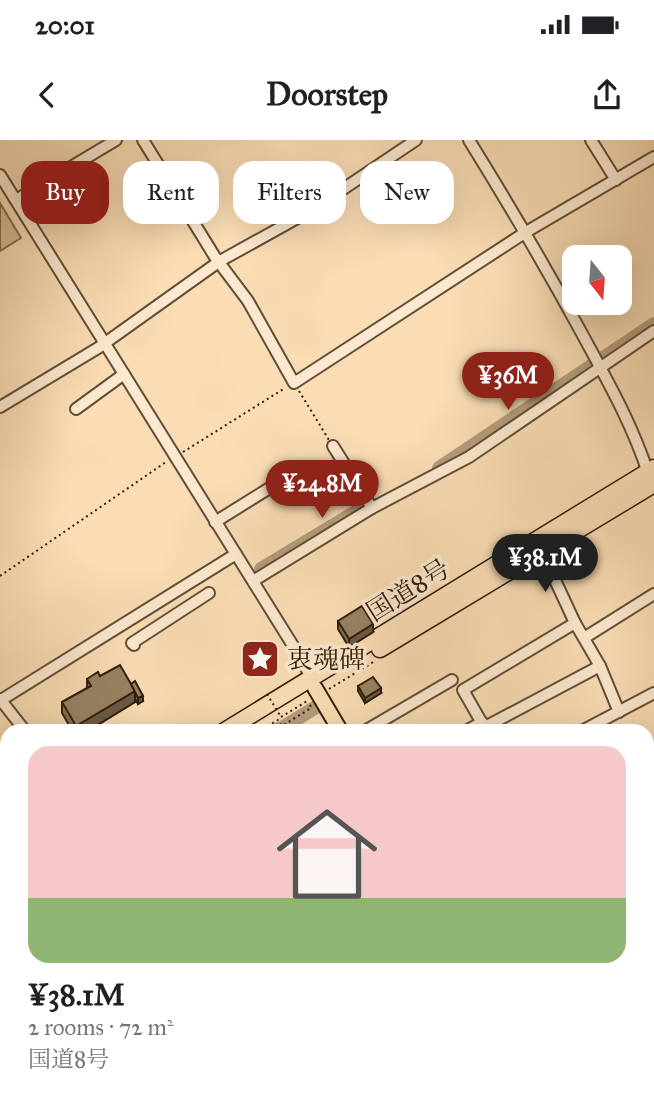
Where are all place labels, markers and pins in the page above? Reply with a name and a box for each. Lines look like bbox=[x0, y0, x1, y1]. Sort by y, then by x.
pin: ¥36M bbox=[467, 352, 549, 412]
pin: ¥24.8M bbox=[265, 460, 379, 520]
pin: ¥38.1M bbox=[488, 534, 602, 594]
place icon: 衷魂碑 bbox=[239, 638, 281, 680]
place label: 衷魂碑 bbox=[287, 643, 365, 675]

